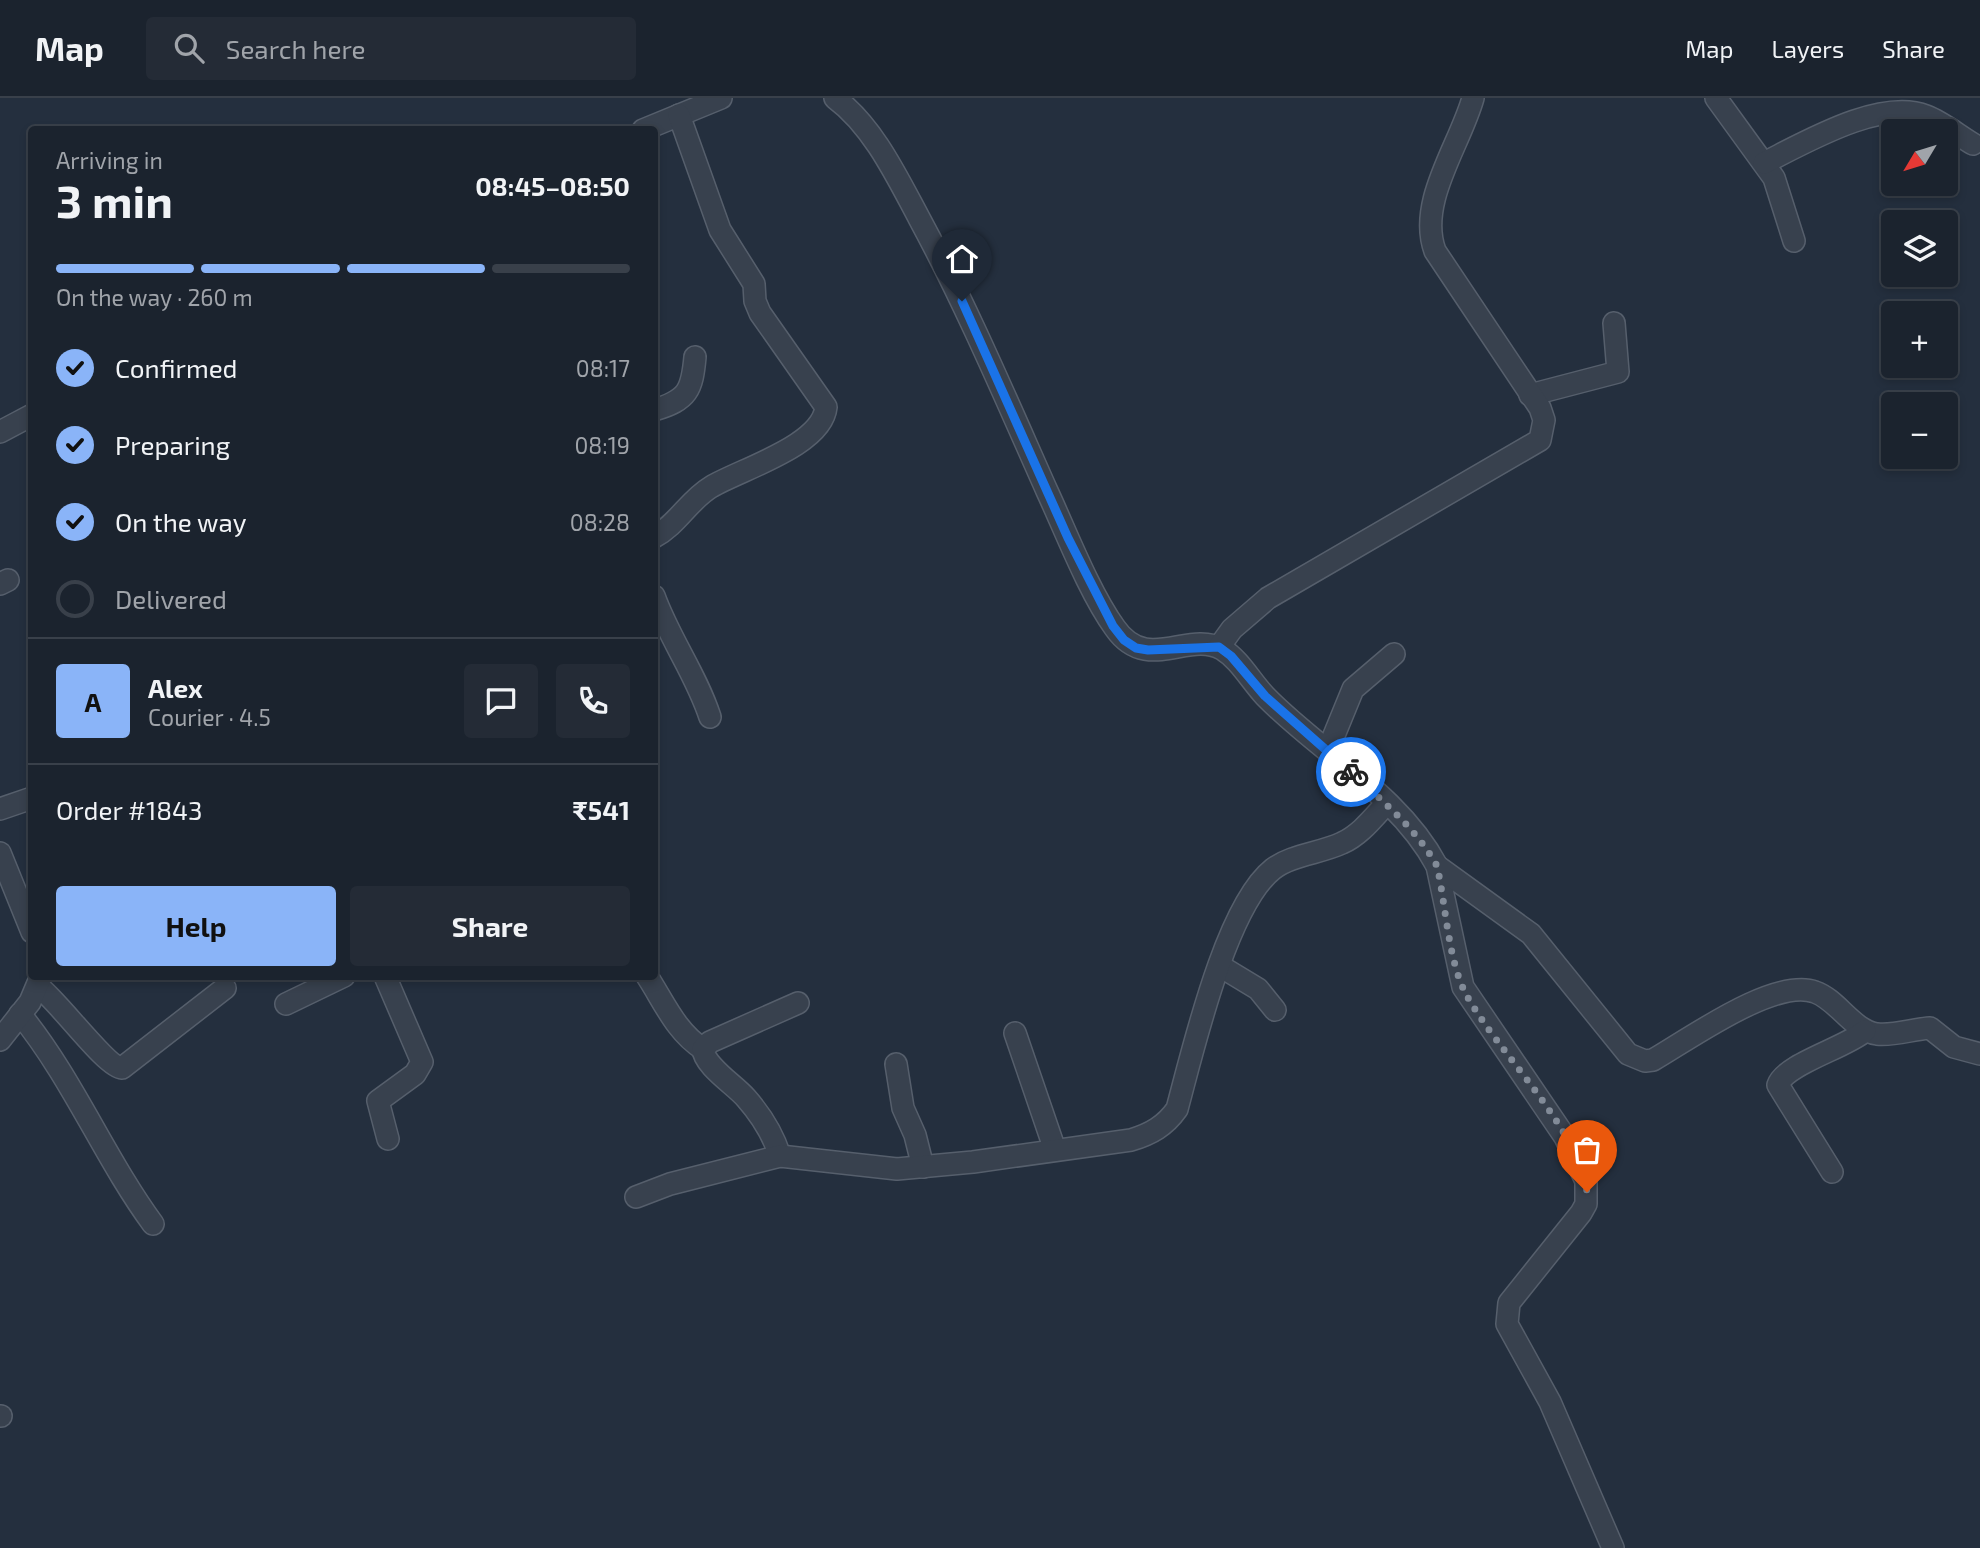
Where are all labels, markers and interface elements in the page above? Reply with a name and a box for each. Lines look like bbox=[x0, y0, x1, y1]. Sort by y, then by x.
search box bbox=[146, 17, 636, 80]
text: Map bbox=[35, 28, 104, 68]
icon: search bbox=[170, 29, 208, 67]
text: Search here bbox=[226, 33, 365, 64]
text: Map bbox=[1685, 34, 1733, 63]
text: Layers bbox=[1771, 34, 1844, 63]
text: Share bbox=[1882, 34, 1945, 63]
north arrow bbox=[1881, 119, 1958, 196]
map controls bbox=[1881, 119, 1958, 469]
text: Arriving in bbox=[56, 146, 163, 174]
text: 08:45–08:50 bbox=[475, 170, 630, 201]
text: 3 min bbox=[56, 172, 173, 227]
button: layers bbox=[1881, 210, 1958, 287]
pin bbox=[932, 229, 992, 301]
icon: home bbox=[943, 240, 981, 278]
text: On the way · 260 m bbox=[56, 283, 253, 311]
button: + bbox=[1881, 301, 1958, 378]
icon: check bbox=[56, 349, 94, 387]
text: Confirmed bbox=[115, 352, 238, 383]
text: 08:17 bbox=[576, 354, 630, 382]
button: − bbox=[1881, 392, 1958, 469]
icon: check bbox=[56, 426, 94, 464]
text: Preparing bbox=[115, 429, 230, 460]
text: 08:19 bbox=[574, 431, 630, 459]
icon: check bbox=[56, 503, 94, 541]
text: On the way bbox=[115, 506, 246, 537]
text: 08:28 bbox=[570, 508, 630, 536]
text: Delivered bbox=[115, 583, 227, 614]
button: chat bbox=[464, 664, 538, 738]
button: phone bbox=[556, 664, 630, 738]
text: Alex bbox=[148, 672, 203, 703]
text: A bbox=[85, 686, 101, 717]
text: Courier · 4.5 bbox=[148, 703, 271, 731]
courier bbox=[1316, 737, 1386, 807]
icon: bike bbox=[1332, 753, 1370, 791]
text: Order #1843 bbox=[56, 794, 202, 825]
text: ₹541 bbox=[572, 794, 630, 825]
button: Help bbox=[56, 886, 336, 966]
button: Share bbox=[350, 886, 630, 966]
pin bbox=[1557, 1120, 1617, 1192]
icon: bag bbox=[1568, 1131, 1606, 1169]

